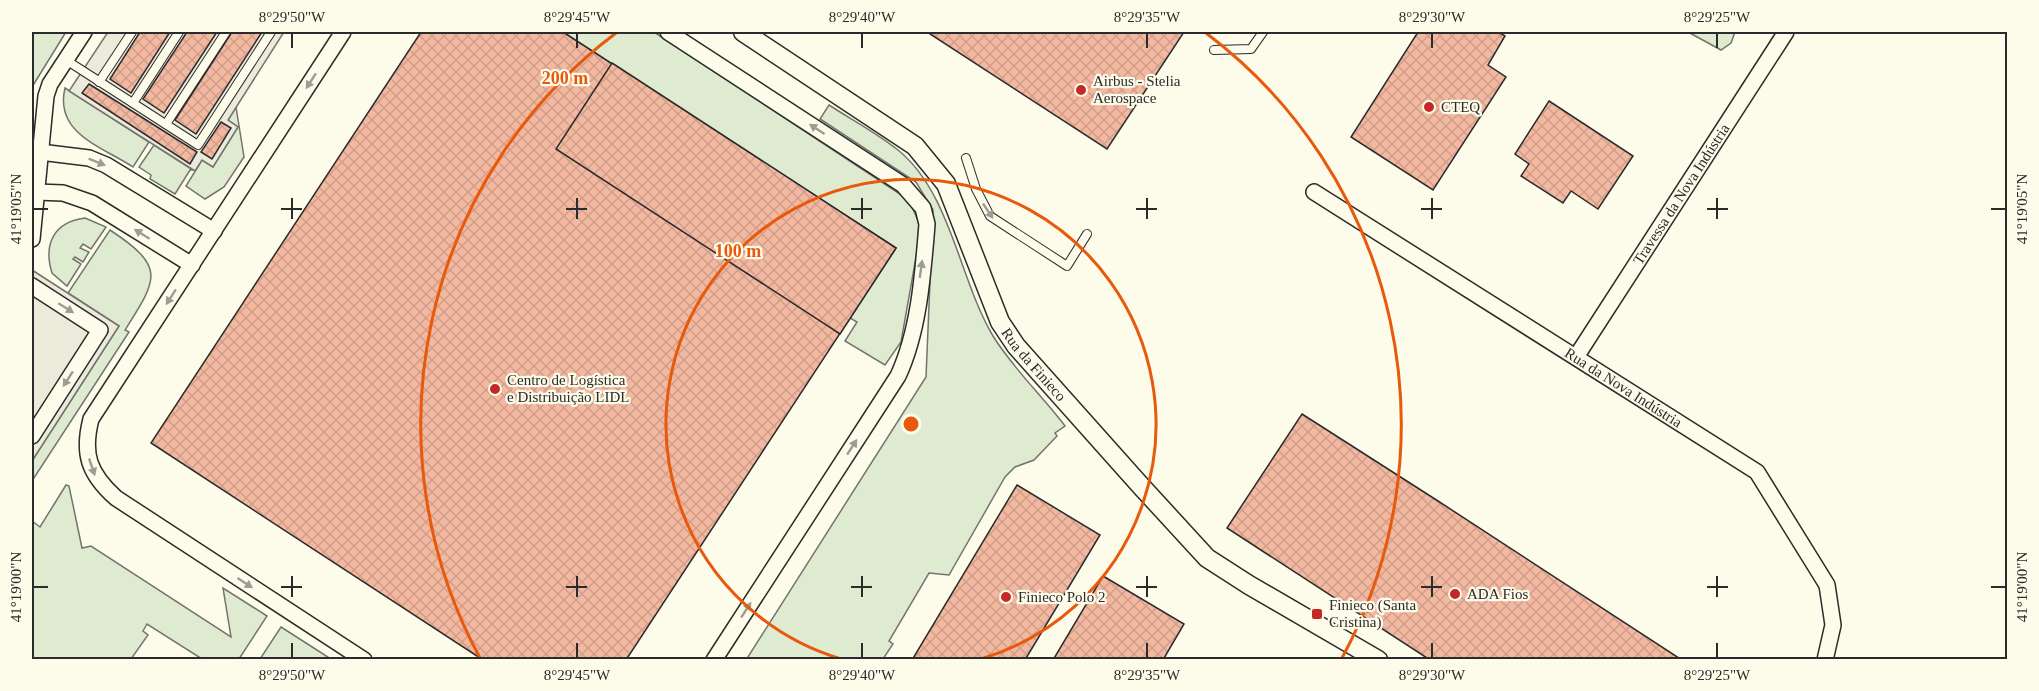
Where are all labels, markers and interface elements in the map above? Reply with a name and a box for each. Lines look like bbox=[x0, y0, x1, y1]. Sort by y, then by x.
text: 8°29'50"W bbox=[259, 9, 326, 25]
text: 8°29'45"W bbox=[544, 9, 611, 25]
text: 8°29'40"W bbox=[829, 9, 896, 25]
text: 8°29'35"W bbox=[1114, 9, 1181, 25]
text: 8°29'30"W bbox=[1399, 9, 1466, 25]
text: 8°29'25"W bbox=[1684, 9, 1751, 25]
text: 200 m bbox=[542, 68, 588, 88]
one-way arrow bbox=[305, 72, 317, 88]
place label: Airbus - Stelia Aerospace bbox=[1093, 73, 1181, 106]
marker: Airbus - Stelia Aerospace bbox=[1074, 83, 1088, 97]
place label: CTEQ bbox=[1441, 99, 1480, 115]
marker: CTEQ bbox=[1422, 100, 1436, 114]
street label: Travessa da Nova Indústria bbox=[1630, 121, 1733, 267]
one-way arrow bbox=[809, 124, 825, 135]
one-way arrow bbox=[89, 157, 107, 167]
text: 41°19'05"N bbox=[8, 174, 24, 244]
text: 41°19'05"N bbox=[2014, 174, 2030, 244]
one-way arrow bbox=[983, 202, 994, 219]
one-way arrow bbox=[134, 229, 150, 240]
text: 100 m bbox=[715, 241, 761, 261]
one-way arrow bbox=[917, 259, 926, 278]
one-way arrow bbox=[165, 289, 176, 305]
one-way arrow bbox=[58, 302, 74, 313]
street label: Rua da Finieco bbox=[998, 325, 1069, 404]
street label: Rua da Nova Indústria bbox=[1562, 345, 1685, 431]
one-way arrow bbox=[63, 371, 74, 387]
place label: Centro de Logística e Distribuição LIDL bbox=[507, 372, 629, 405]
marker: Centro de Logística e Distribuição LIDL bbox=[488, 382, 502, 396]
centre of rings bbox=[901, 414, 921, 434]
one-way arrow bbox=[846, 439, 857, 455]
one-way arrow bbox=[88, 458, 97, 476]
text: 41°19'00"N bbox=[8, 552, 24, 622]
text: 41°19'00"N bbox=[2014, 552, 2030, 622]
one-way arrow bbox=[237, 577, 254, 588]
place label: ADA Fios bbox=[1467, 586, 1528, 602]
marker: ADA Fios bbox=[1448, 587, 1462, 601]
place label: Finieco Polo 2 bbox=[1018, 589, 1106, 605]
marker: Finieco Polo 2 bbox=[999, 590, 1013, 604]
place label: Finieco (Santa Cristina) bbox=[1329, 597, 1416, 631]
one-way arrow bbox=[740, 602, 751, 619]
marker: Finieco (Santa Cristina) bbox=[1310, 607, 1324, 621]
text: 8°29'50"W bbox=[259, 667, 326, 683]
text: 8°29'45"W bbox=[544, 667, 611, 683]
text: 8°29'40"W bbox=[829, 667, 896, 683]
text: 8°29'35"W bbox=[1114, 667, 1181, 683]
text: 8°29'30"W bbox=[1399, 667, 1466, 683]
text: 8°29'25"W bbox=[1684, 667, 1751, 683]

